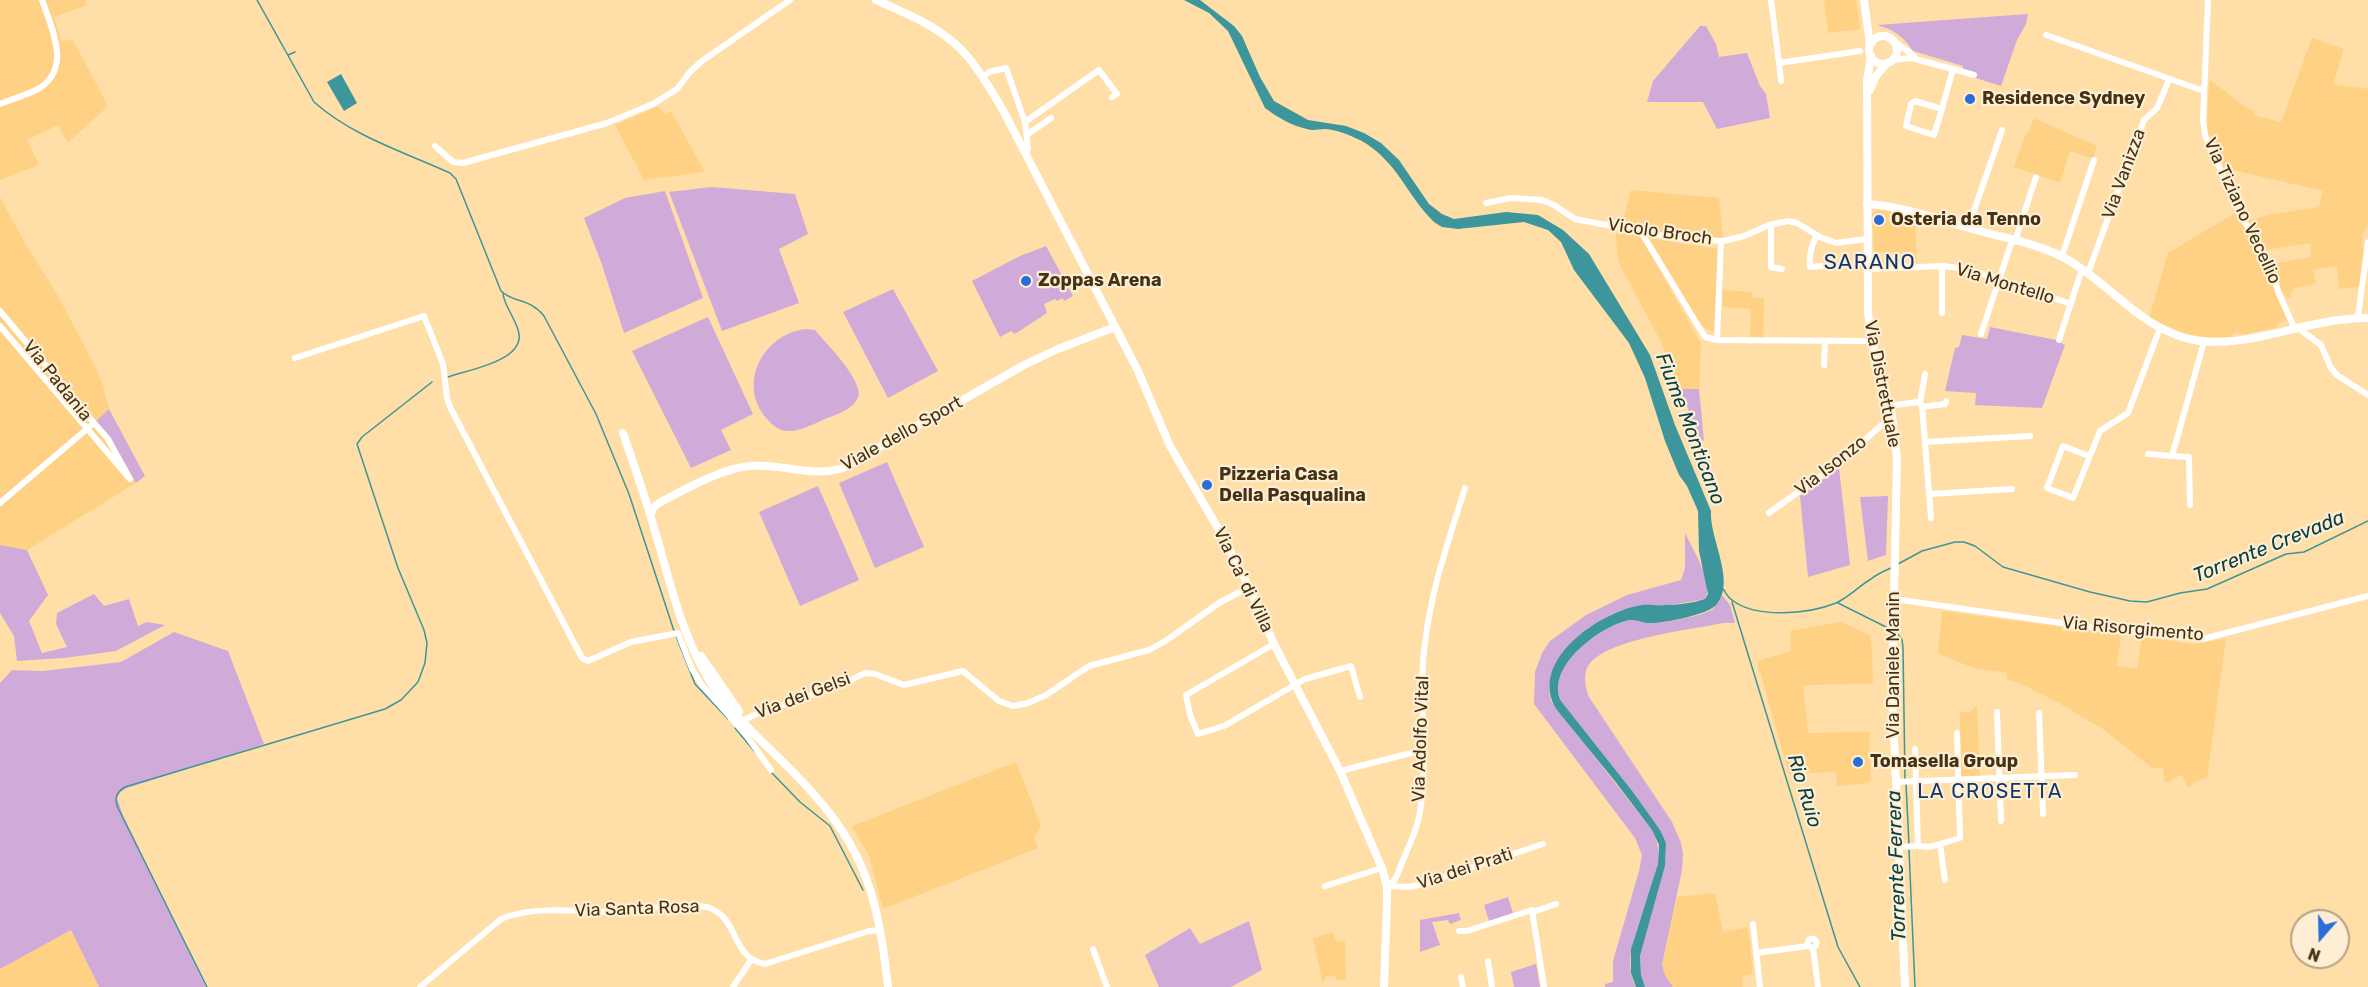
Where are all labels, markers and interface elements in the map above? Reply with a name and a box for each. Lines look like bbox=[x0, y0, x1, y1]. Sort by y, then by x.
place label: Residence Sydney bbox=[1982, 88, 2145, 110]
marker: Residence Sydney bbox=[1963, 92, 1977, 106]
street label: Via Vanizza bbox=[2098, 126, 2150, 222]
street label: Via Tiziano Vecellio bbox=[2199, 135, 2285, 287]
place label: Osteria da Tenno bbox=[1891, 209, 2041, 231]
marker: Osteria da Tenno bbox=[1872, 213, 1886, 227]
street label: Vicolo Broch bbox=[1606, 214, 1714, 250]
district label: SARANO bbox=[1824, 250, 1916, 276]
street label: Via Montello bbox=[1953, 259, 2057, 309]
place label: Zoppas Arena bbox=[1038, 270, 1162, 292]
marker: Zoppas Arena bbox=[1019, 274, 1033, 288]
street label: Via Distrettuale bbox=[1859, 318, 1905, 450]
street label: Via Padania bbox=[18, 336, 96, 426]
water label: Fiume Monticano bbox=[1650, 350, 1730, 508]
street label: Viale dello Sport bbox=[838, 392, 966, 476]
street label: Via Isonzo bbox=[1791, 431, 1871, 501]
place label: Pizzeria Casa Della Pasqualina bbox=[1219, 464, 1366, 506]
marker: Pizzeria Casa Della Pasqualina bbox=[1200, 478, 1214, 492]
water label: Torrente Crevada bbox=[2190, 506, 2348, 588]
street label: Via Ca' di Villa bbox=[1208, 524, 1278, 636]
street label: Via Daniele Manin bbox=[1883, 591, 1905, 739]
street label: Via Risorgimento bbox=[2061, 612, 2205, 646]
street label: Via dei Gelsi bbox=[752, 668, 854, 724]
street label: Via Adolfo Vital bbox=[1408, 675, 1434, 803]
water label: Rio Ruio bbox=[1781, 751, 1827, 831]
place label: Tomasella Group bbox=[1870, 751, 2018, 773]
marker: Tomasella Group bbox=[1851, 755, 1865, 769]
district label: LA CROSETTA bbox=[1917, 780, 2063, 804]
water label: Torrente Ferrera bbox=[1882, 790, 1912, 942]
street label: Via dei Prati bbox=[1414, 843, 1516, 895]
street label: Via Santa Rosa bbox=[574, 896, 700, 922]
north arrow bbox=[2290, 909, 2350, 969]
text: N bbox=[2306, 944, 2323, 965]

